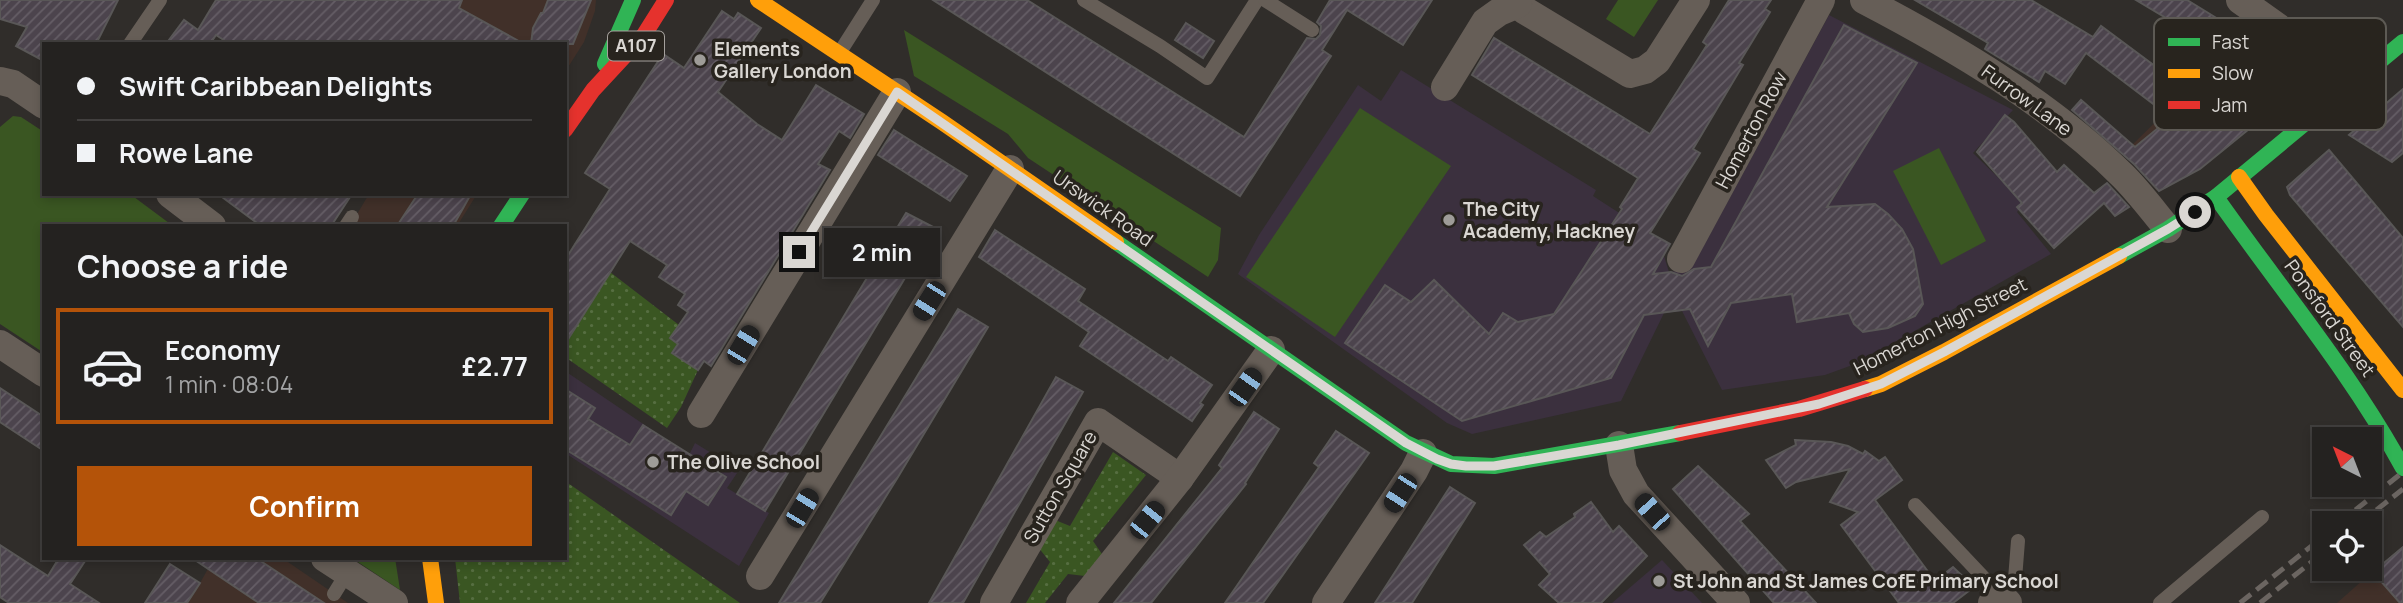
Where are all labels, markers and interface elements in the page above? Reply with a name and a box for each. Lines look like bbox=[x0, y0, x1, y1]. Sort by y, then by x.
legend bbox=[2154, 18, 2386, 130]
text: Fast bbox=[2212, 29, 2249, 55]
road number: A107 bbox=[608, 32, 664, 60]
place label: Elements Gallery London bbox=[714, 36, 852, 84]
marker: Elements Gallery London bbox=[692, 52, 708, 68]
street label: Furrow Lane bbox=[1976, 58, 2078, 142]
text: Slow bbox=[2212, 60, 2254, 86]
street label: Homerton Row bbox=[1709, 66, 1793, 193]
text: Swift Caribbean Delights bbox=[119, 68, 432, 104]
text: Jam bbox=[2212, 92, 2247, 118]
text: Rowe Lane bbox=[119, 135, 253, 171]
street label: Urswick Road bbox=[1048, 164, 1158, 252]
place label: The City Academy, Hackney bbox=[1463, 196, 1635, 244]
route start bbox=[2179, 196, 2211, 228]
marker: The City Academy, Hackney bbox=[1441, 212, 1457, 228]
callout: 2 min bbox=[824, 228, 939, 276]
route end bbox=[783, 236, 815, 268]
text: 2 min bbox=[852, 236, 912, 268]
text: Choose a ride bbox=[77, 244, 288, 288]
street label: Ponsford Street bbox=[2279, 254, 2381, 382]
street label: Homerton High Street bbox=[1849, 271, 2031, 381]
car bbox=[909, 278, 950, 324]
car bbox=[724, 322, 763, 368]
text: Economy bbox=[165, 332, 280, 368]
icon: car bbox=[81, 335, 144, 398]
text: £2.77 bbox=[462, 348, 528, 384]
car bbox=[1225, 364, 1266, 410]
text: 1 min · 08:04 bbox=[165, 368, 293, 400]
street label: Sutton Square bbox=[1017, 426, 1103, 548]
north arrow bbox=[2312, 427, 2382, 497]
map controls bbox=[2312, 427, 2382, 581]
place label: The Olive School bbox=[667, 449, 820, 475]
marker: The Olive School bbox=[645, 454, 661, 470]
button: Confirm bbox=[77, 466, 532, 546]
car bbox=[1380, 470, 1421, 516]
car bbox=[783, 485, 822, 531]
car bbox=[1631, 489, 1674, 535]
car bbox=[1126, 497, 1169, 543]
button: locate bbox=[2312, 511, 2382, 581]
place label: St John and St James CofE Primary School bbox=[1673, 568, 2059, 594]
marker: St John and St James CofE Primary School bbox=[1651, 573, 1667, 589]

